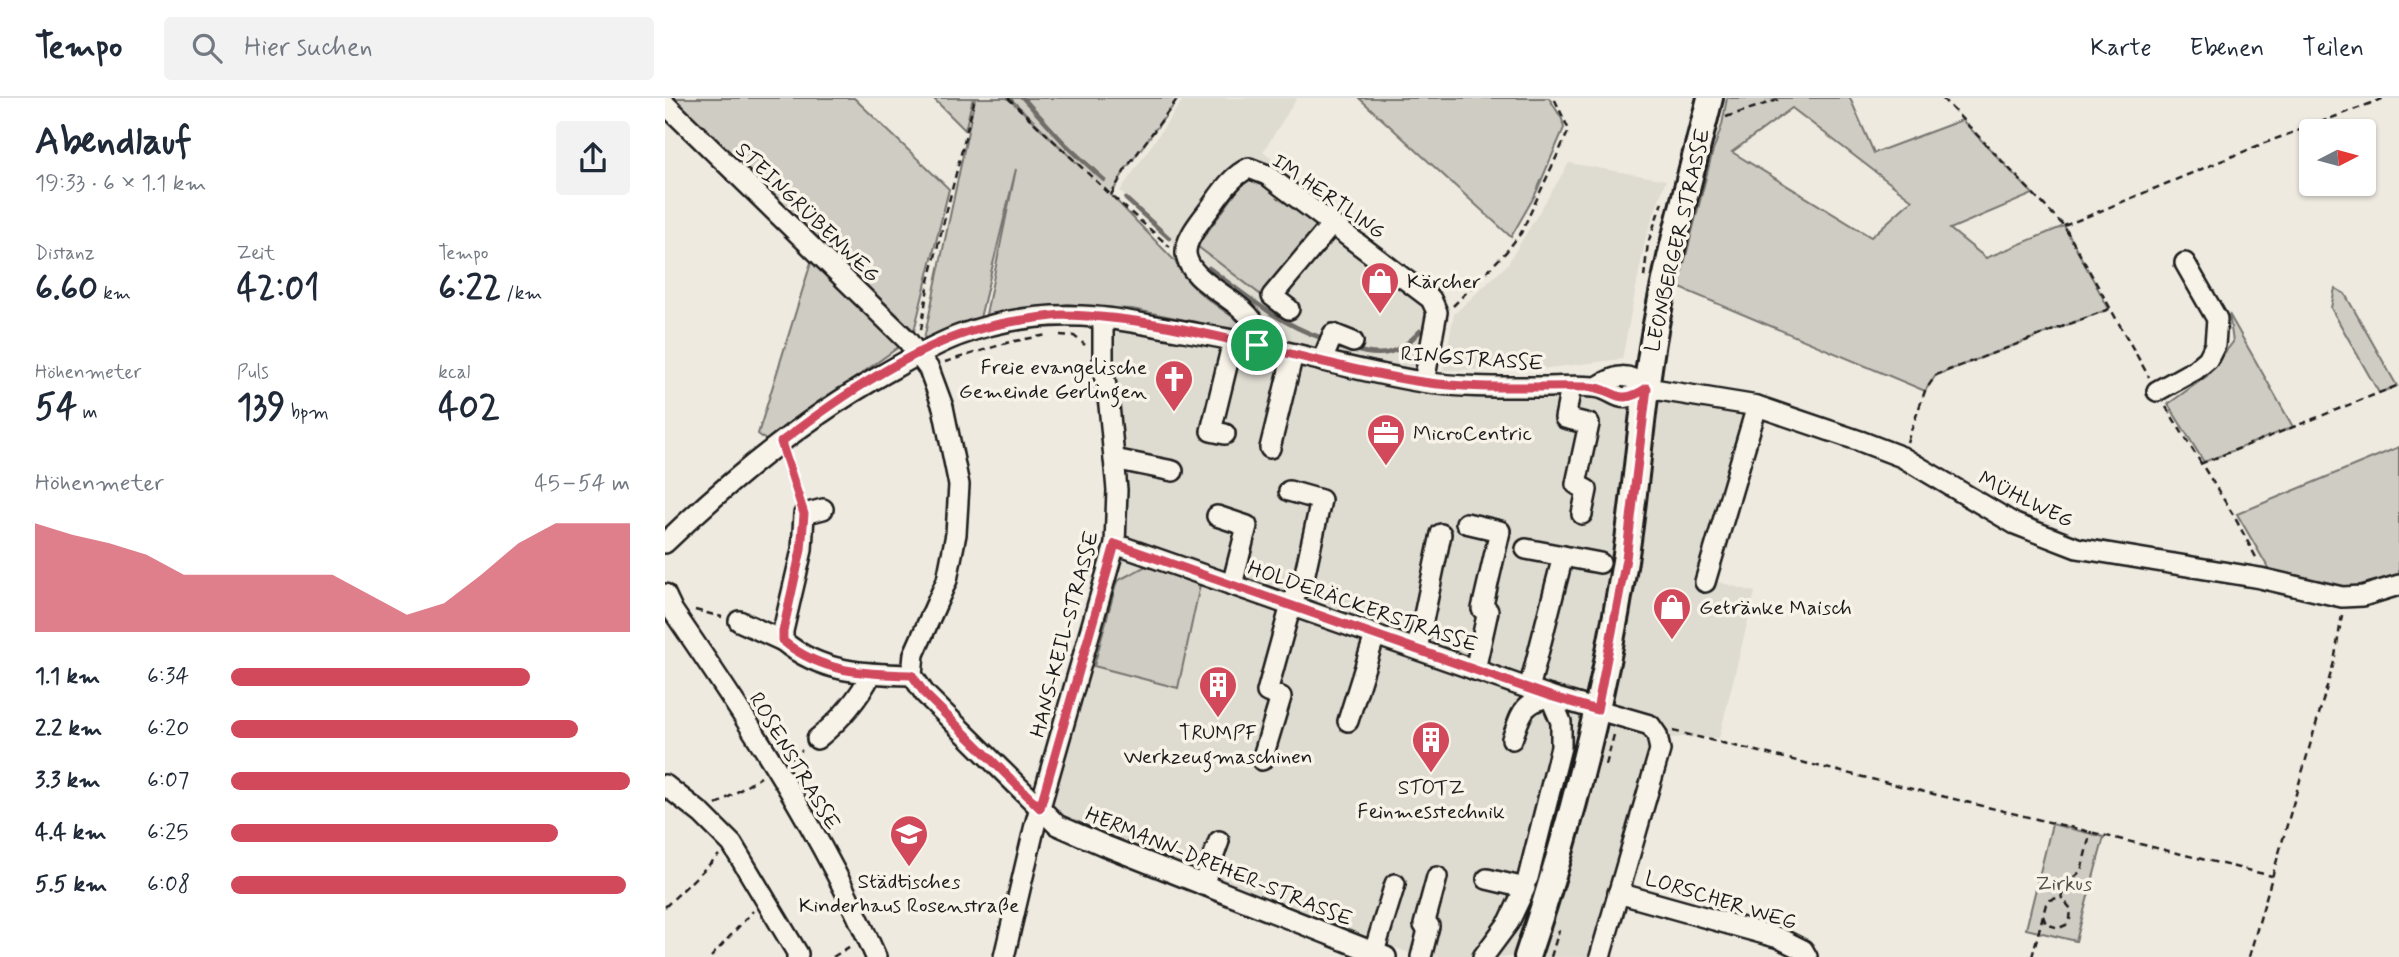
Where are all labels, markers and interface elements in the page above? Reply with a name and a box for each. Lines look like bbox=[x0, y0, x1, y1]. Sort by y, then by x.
search box bbox=[164, 17, 654, 80]
text: Tempo bbox=[35, 26, 122, 70]
icon: search bbox=[188, 29, 226, 67]
text: Hier suchen bbox=[244, 31, 373, 65]
text: Karte bbox=[2090, 33, 2152, 64]
text: Ebenen bbox=[2190, 33, 2264, 64]
text: Teilen bbox=[2302, 33, 2364, 64]
text: Abendlauf bbox=[35, 118, 192, 167]
north arrow bbox=[2299, 119, 2377, 196]
map controls bbox=[2299, 119, 2376, 196]
button: share bbox=[556, 121, 630, 195]
street label: LEONBERGER STRASSE bbox=[1639, 126, 1717, 355]
street label: STEINGRÜBENWEG bbox=[729, 136, 886, 289]
street label: IM HERTLING bbox=[1266, 147, 1391, 246]
text: 19:33 · 6 × 1.1 km bbox=[35, 169, 206, 199]
text: Distanz bbox=[35, 241, 95, 266]
text: Zeit bbox=[237, 241, 275, 266]
text: Tempo bbox=[438, 241, 489, 266]
shop icon: Kärcher bbox=[1359, 260, 1401, 315]
text: 6.60 bbox=[35, 266, 98, 312]
text: 42:01 bbox=[237, 266, 319, 312]
text: 6:22 bbox=[438, 266, 501, 312]
place label: Kärcher bbox=[1407, 268, 1481, 296]
text: km bbox=[98, 281, 131, 306]
text: /km bbox=[501, 281, 542, 306]
pin bbox=[1227, 315, 1287, 375]
icon: arrive bbox=[1238, 326, 1276, 364]
street label: RINGSTRASSE bbox=[1400, 340, 1544, 378]
place label: Freie evangelische Gemeinde Gerlingen bbox=[959, 354, 1148, 408]
church icon: Freie evangelische Gemeinde Gerlingen bbox=[1153, 358, 1195, 413]
text: Höhenmeter bbox=[35, 360, 141, 385]
text: Puls bbox=[237, 360, 269, 385]
text: kcal bbox=[438, 360, 470, 385]
text: 54 bbox=[35, 385, 77, 431]
text: 139 bbox=[237, 385, 286, 431]
text: 402 bbox=[438, 385, 500, 431]
text: m bbox=[77, 400, 98, 425]
text: bpm bbox=[286, 400, 329, 425]
office icon: MicroCentric bbox=[1365, 412, 1407, 467]
place label: MicroCentric bbox=[1413, 420, 1532, 448]
street label: MÜHLWEG bbox=[1973, 465, 2078, 535]
text: Höhenmeter bbox=[35, 469, 164, 499]
text: 45–54 m bbox=[534, 469, 630, 499]
street label: HANS-KEIL-STRASSE bbox=[1024, 528, 1106, 741]
street label: HOLDERÄCKERSTRASSE bbox=[1244, 554, 1482, 660]
shop icon: Getränke Maisch bbox=[1651, 586, 1693, 641]
place label: Getränke Maisch bbox=[1699, 594, 1852, 622]
text: 1.1 km bbox=[35, 662, 100, 692]
text: 6:34 bbox=[147, 662, 189, 692]
building icon: TRUMPF Werkzeugmaschinen bbox=[1197, 664, 1239, 719]
street label: ROSENSTRASSE bbox=[742, 687, 846, 836]
text: 2.2 km bbox=[35, 714, 102, 744]
text: 6:20 bbox=[147, 714, 189, 744]
place label: TRUMPF Werkzeugmaschinen bbox=[1123, 719, 1313, 773]
building icon: STOTZ Feinmesstechnik bbox=[1410, 719, 1452, 774]
text: 3.3 km bbox=[35, 766, 100, 796]
text: 6:07 bbox=[147, 766, 189, 796]
place label: STOTZ Feinmesstechnik bbox=[1357, 774, 1505, 826]
street label: HERMANN-DREHER-STRASSE bbox=[1081, 800, 1356, 933]
school or university icon: Städtisches Kinderhaus Rosenstraße bbox=[888, 813, 930, 868]
text: 4.4 km bbox=[35, 818, 106, 848]
text: 6:25 bbox=[147, 818, 188, 848]
street label: LORSCHER WEG bbox=[1641, 865, 1800, 937]
place label: Städtisches Kinderhaus Rosenstraße bbox=[799, 868, 1019, 920]
text: 5.5 km bbox=[35, 870, 107, 900]
text: 6:08 bbox=[147, 870, 190, 900]
park label: Zirkus bbox=[2036, 870, 2092, 898]

